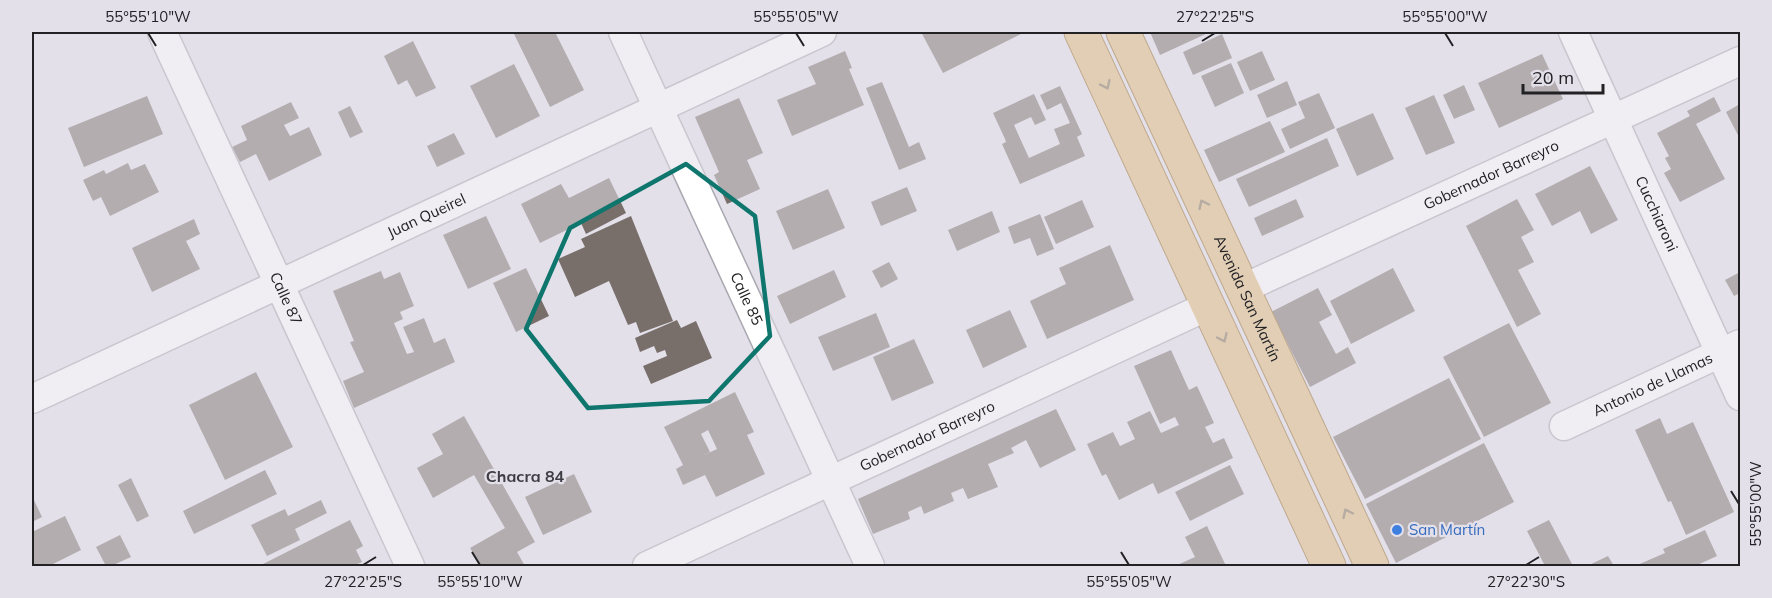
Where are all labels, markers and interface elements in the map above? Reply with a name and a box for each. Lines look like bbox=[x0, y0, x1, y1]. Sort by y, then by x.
text: 55°55'10"W bbox=[105, 7, 191, 26]
text: 55°55'05"W bbox=[753, 7, 839, 26]
text: 27°22'25"S bbox=[1176, 7, 1254, 26]
text: 55°55'00"W bbox=[1402, 7, 1488, 26]
scale bar bbox=[1523, 57, 1602, 95]
text: 20 m bbox=[1532, 66, 1574, 89]
one-way arrow bbox=[1099, 78, 1111, 89]
street label: Gobernador Barreyro bbox=[1420, 135, 1562, 214]
street label: Cucchiaroni bbox=[1631, 173, 1682, 254]
street label: Juan Queirel bbox=[384, 189, 469, 242]
one-way arrow bbox=[1198, 199, 1210, 210]
street label: Avenida San Martín bbox=[1210, 232, 1285, 365]
street label: Calle 87 bbox=[266, 269, 307, 328]
street label: Calle 85 bbox=[726, 269, 767, 328]
one-way arrow bbox=[1216, 331, 1228, 342]
street label: Antonio de Llamas bbox=[1590, 348, 1716, 420]
street label: Gobernador Barreyro bbox=[856, 396, 998, 475]
text: 55°55'00"W bbox=[1746, 461, 1765, 547]
district label: Chacra 84 bbox=[486, 466, 565, 486]
one-way arrow bbox=[1343, 509, 1355, 520]
place label: San Martín bbox=[1409, 520, 1485, 539]
marker: San Martín bbox=[1390, 523, 1404, 537]
text: 27°22'25"S bbox=[324, 572, 402, 591]
text: 55°55'10"W bbox=[437, 572, 523, 591]
text: 55°55'05"W bbox=[1086, 572, 1172, 591]
text: 27°22'30"S bbox=[1487, 572, 1565, 591]

